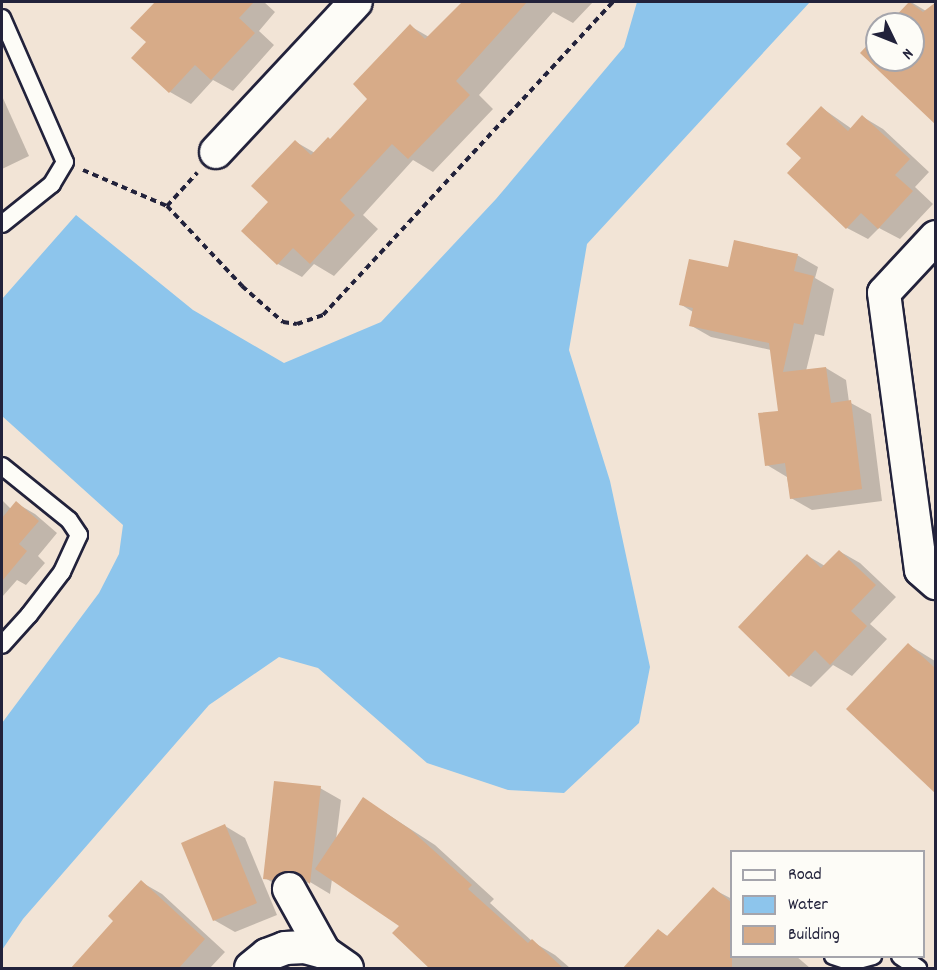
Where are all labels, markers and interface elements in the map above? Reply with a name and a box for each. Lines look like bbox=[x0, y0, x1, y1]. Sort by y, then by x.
north arrow bbox=[865, 12, 925, 72]
text: N bbox=[896, 43, 918, 64]
legend bbox=[730, 850, 925, 958]
text: Road bbox=[788, 863, 822, 888]
text: Water bbox=[788, 893, 828, 918]
text: Building bbox=[788, 923, 840, 948]

